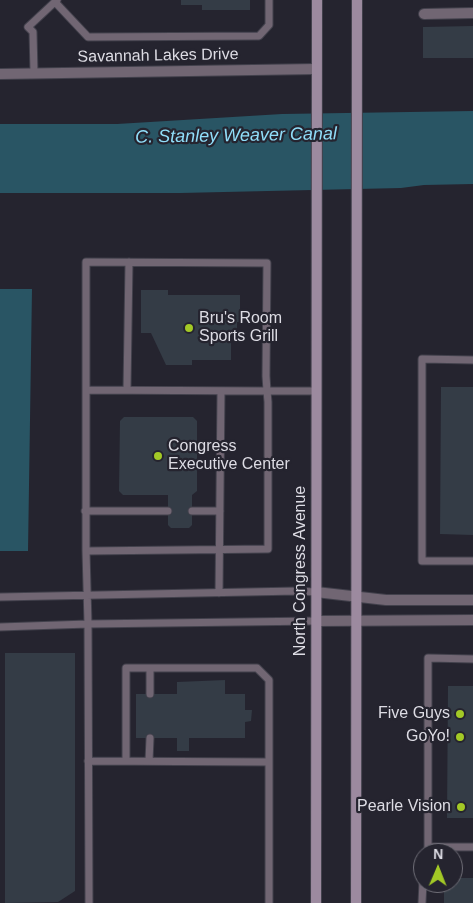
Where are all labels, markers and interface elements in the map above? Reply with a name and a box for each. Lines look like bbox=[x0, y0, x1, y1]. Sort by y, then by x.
street label: Savannah Lakes Drive bbox=[77, 45, 239, 67]
water label: C. Stanley Weaver Canal bbox=[135, 123, 337, 149]
place label: Bru's Room Sports Grill bbox=[199, 309, 282, 347]
marker: Bru's Room Sports Grill bbox=[183, 322, 195, 334]
place label: Congress Executive Center bbox=[168, 437, 290, 475]
marker: Congress Executive Center bbox=[152, 450, 164, 462]
street label: North Congress Avenue bbox=[291, 486, 311, 656]
place label: Five Guys bbox=[378, 704, 450, 724]
marker: Five Guys bbox=[454, 708, 466, 720]
place label: GoYo! bbox=[406, 727, 450, 747]
marker: GoYo! bbox=[454, 731, 466, 743]
place label: Pearle Vision bbox=[357, 797, 451, 817]
marker: Pearle Vision bbox=[455, 801, 467, 813]
north arrow bbox=[413, 843, 463, 893]
text: N bbox=[433, 846, 443, 862]

